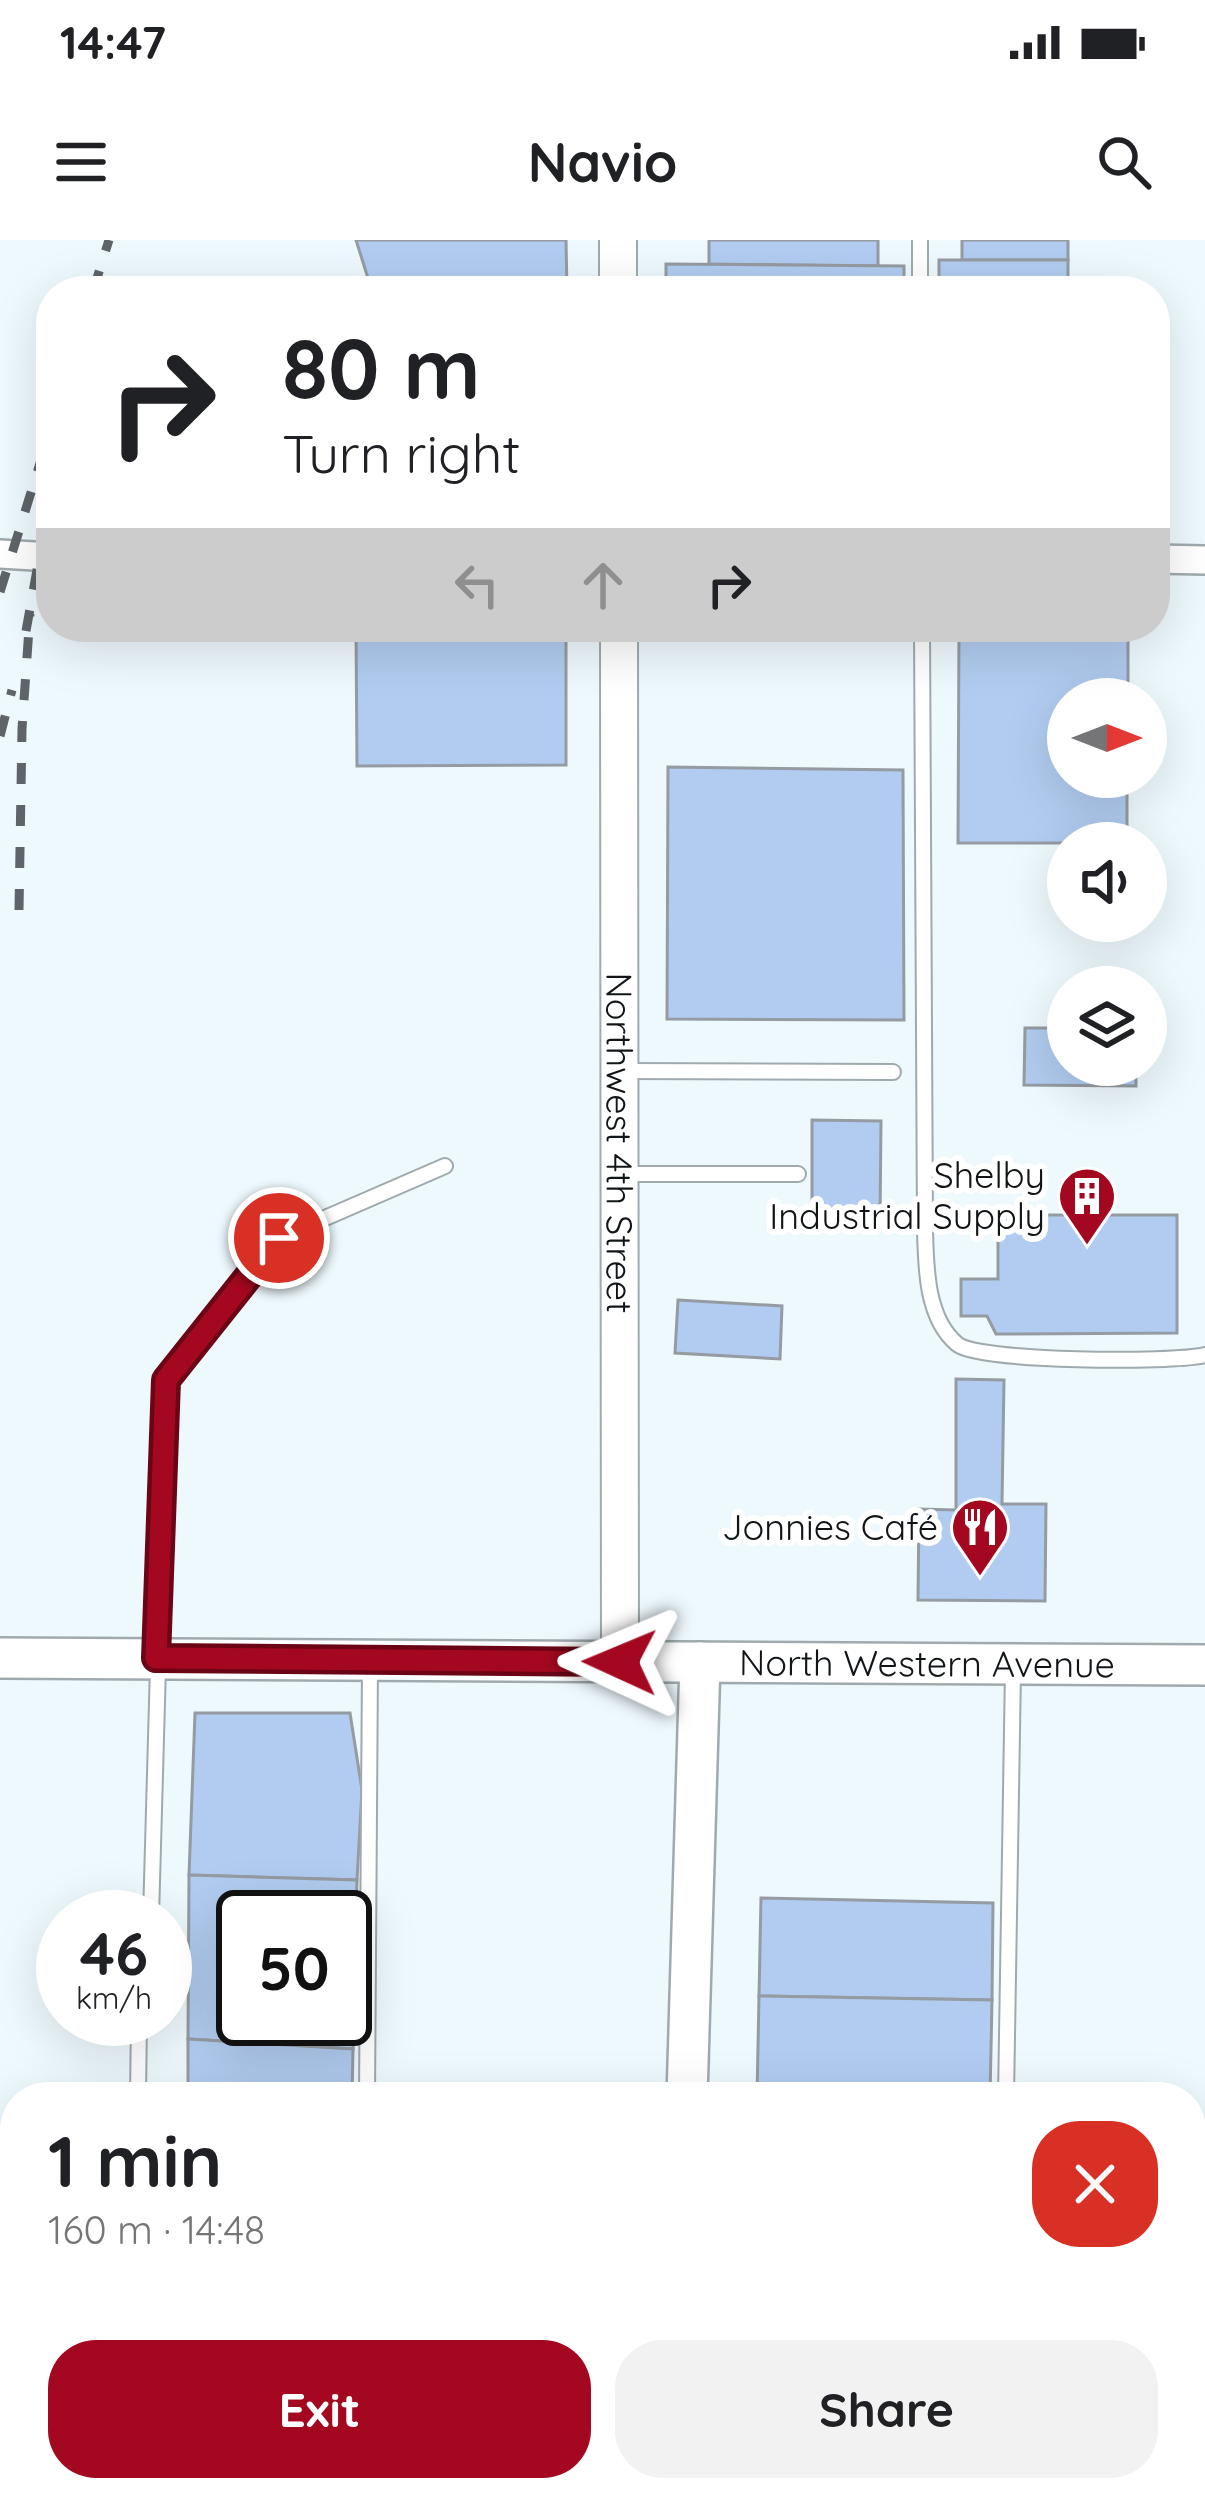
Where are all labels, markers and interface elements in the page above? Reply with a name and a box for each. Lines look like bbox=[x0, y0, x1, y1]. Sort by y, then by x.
text: 14:47 bbox=[60, 14, 166, 70]
text: Navio bbox=[528, 128, 677, 196]
icon: menu bbox=[48, 129, 114, 195]
icon: search bbox=[1091, 129, 1157, 195]
text: 80 m bbox=[282, 315, 481, 420]
icon: right bbox=[84, 324, 240, 480]
text: Turn right bbox=[282, 419, 521, 487]
icon: left bbox=[444, 552, 510, 618]
icon: ahead bbox=[570, 552, 636, 618]
icon: right bbox=[696, 552, 762, 618]
north arrow bbox=[1047, 678, 1167, 798]
map controls bbox=[1047, 678, 1167, 1086]
button: sound bbox=[1047, 822, 1167, 942]
button: layers bbox=[1047, 966, 1167, 1086]
street label: Northwest 4th Street bbox=[597, 973, 643, 1313]
place label: Shelby Industrial Supply bbox=[769, 1152, 1045, 1238]
building icon: Shelby Industrial Supply bbox=[1056, 1165, 1118, 1247]
pin bbox=[228, 1187, 330, 1289]
icon: arrive bbox=[246, 1205, 312, 1271]
restaurant icon: Jonnies Café bbox=[949, 1496, 1011, 1578]
place label: Jonnies Café bbox=[722, 1504, 938, 1549]
position arrow bbox=[557, 1599, 683, 1725]
street label: North Western Avenue bbox=[739, 1639, 1115, 1686]
speed limit sign: 50 bbox=[216, 1890, 372, 2046]
text: 46 bbox=[80, 1915, 148, 1990]
text: km/h bbox=[76, 1979, 152, 2017]
text: 1 min bbox=[48, 2115, 222, 2205]
button: close bbox=[1032, 2121, 1158, 2247]
text: 160 m · 14:48 bbox=[48, 2205, 265, 2254]
button: Exit bbox=[48, 2340, 591, 2478]
button: Share bbox=[615, 2340, 1158, 2478]

